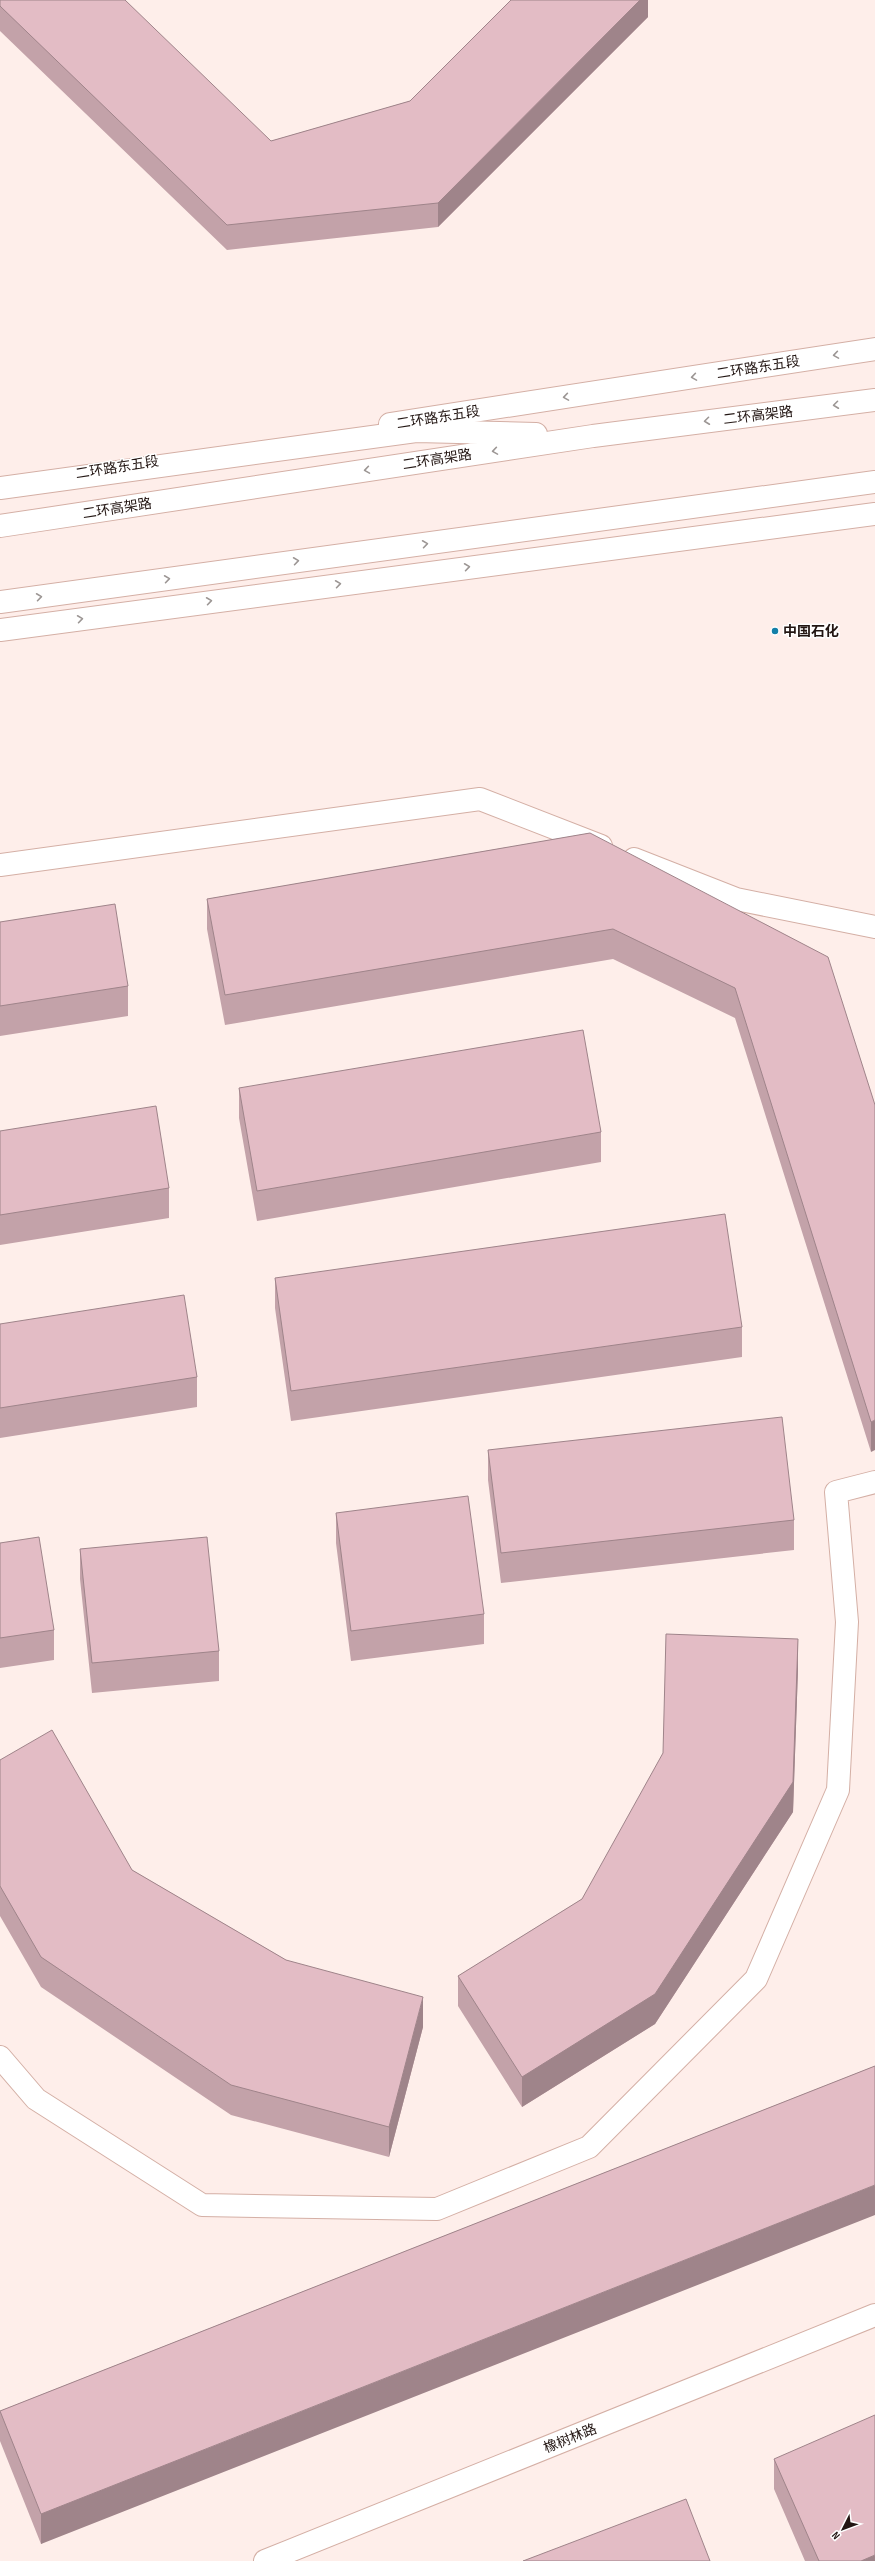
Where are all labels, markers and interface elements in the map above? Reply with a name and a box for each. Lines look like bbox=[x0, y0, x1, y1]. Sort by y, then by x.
one-way arrow bbox=[833, 350, 840, 359]
street label: 二环路东五段 bbox=[715, 353, 801, 382]
one-way arrow bbox=[691, 372, 697, 381]
one-way arrow bbox=[563, 392, 569, 401]
one-way arrow bbox=[833, 400, 839, 409]
street label: 二环路东五段 bbox=[395, 403, 481, 432]
street label: 二环高架路 bbox=[722, 403, 794, 428]
one-way arrow bbox=[704, 416, 710, 425]
street label: 二环高架路 bbox=[401, 446, 473, 473]
one-way arrow bbox=[492, 446, 498, 455]
street label: 二环路东五段 bbox=[74, 453, 160, 482]
one-way arrow bbox=[364, 465, 370, 474]
street label: 二环高架路 bbox=[81, 495, 153, 522]
one-way arrow bbox=[422, 540, 428, 549]
one-way arrow bbox=[293, 557, 299, 566]
one-way arrow bbox=[464, 563, 470, 572]
one-way arrow bbox=[164, 575, 170, 584]
one-way arrow bbox=[335, 580, 341, 589]
one-way arrow bbox=[36, 593, 42, 602]
one-way arrow bbox=[206, 597, 212, 606]
one-way arrow bbox=[77, 614, 83, 623]
place label: 中国石化 bbox=[783, 623, 839, 640]
marker: 中国石化 bbox=[770, 626, 780, 636]
street label: 橡树林路 bbox=[541, 2420, 599, 2457]
north arrow bbox=[823, 2509, 863, 2549]
text: N bbox=[829, 2529, 843, 2542]

